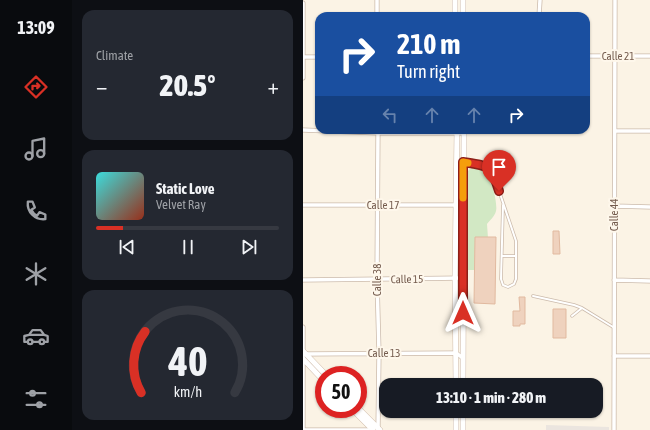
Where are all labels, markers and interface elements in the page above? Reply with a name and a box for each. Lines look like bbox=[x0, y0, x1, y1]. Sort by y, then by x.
text: 13:09 bbox=[17, 17, 55, 38]
icon: right bbox=[331, 28, 383, 80]
text: 210 m bbox=[397, 28, 460, 60]
text: Climate bbox=[96, 48, 133, 63]
street label: Calle 21 bbox=[602, 50, 634, 62]
text: Turn right bbox=[397, 61, 460, 82]
text: 20.5° bbox=[160, 68, 215, 102]
icon: directions bbox=[22, 73, 50, 101]
text: − bbox=[96, 73, 107, 99]
text: + bbox=[268, 73, 279, 99]
icon: left bbox=[379, 104, 401, 126]
icon: ahead bbox=[421, 104, 443, 126]
icon: ahead bbox=[463, 104, 485, 126]
icon: right bbox=[505, 104, 527, 126]
icon: music bbox=[22, 135, 50, 163]
pin bbox=[482, 150, 516, 191]
icon: arrive bbox=[488, 156, 510, 178]
text: Static Love bbox=[156, 180, 215, 197]
icon: phone bbox=[22, 197, 50, 225]
text: Velvet Ray bbox=[156, 197, 206, 212]
street label: Calle 17 bbox=[367, 199, 399, 211]
street label: Calle 44 bbox=[608, 199, 620, 231]
icon: previous bbox=[116, 236, 138, 258]
icon: pause bbox=[177, 236, 199, 258]
icon: next bbox=[238, 236, 260, 258]
icon: climate bbox=[22, 260, 50, 288]
street label: Calle 38 bbox=[371, 264, 383, 296]
street label: Calle 15 bbox=[391, 273, 423, 285]
position arrow bbox=[442, 292, 484, 334]
icon: car bbox=[22, 322, 50, 350]
text: 40 bbox=[167, 337, 207, 385]
street label: Calle 13 bbox=[368, 347, 400, 359]
speed limit sign: 50 bbox=[315, 366, 367, 418]
text: km/h bbox=[173, 384, 202, 400]
icon: filters bbox=[22, 385, 50, 413]
text: 13:10 · 1 min · 280 m bbox=[436, 389, 546, 406]

